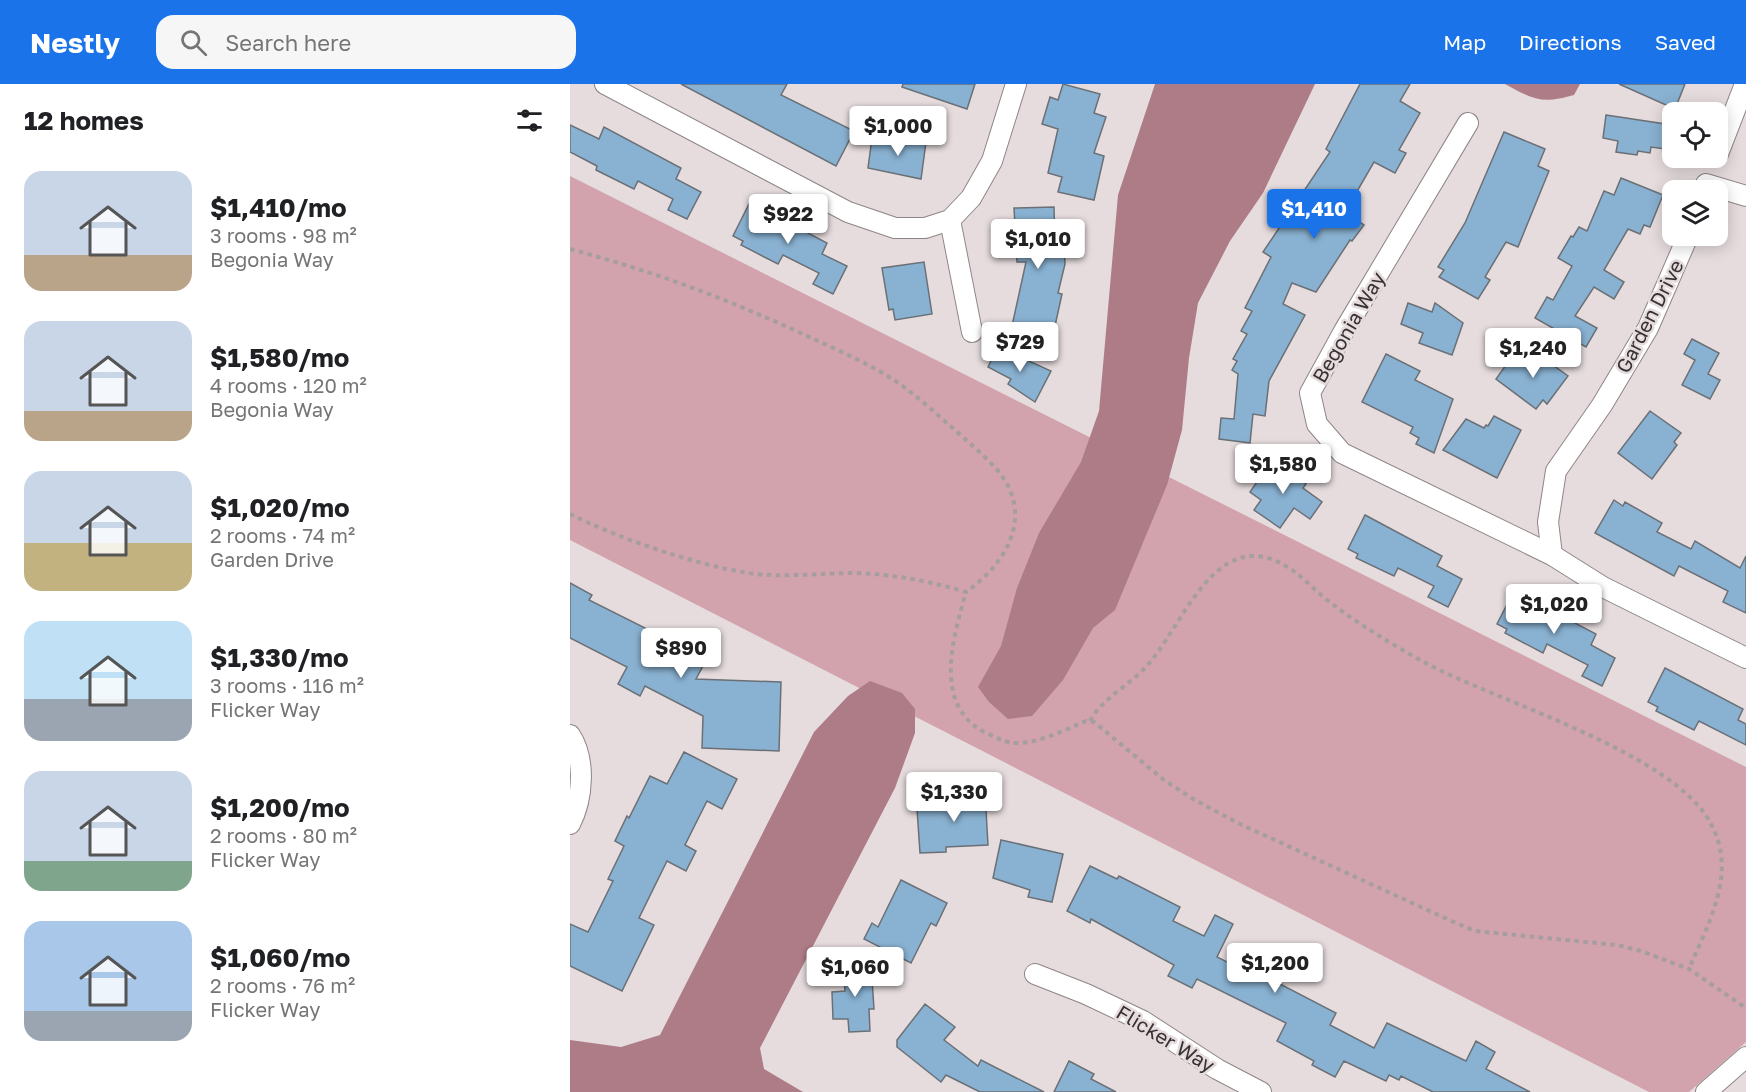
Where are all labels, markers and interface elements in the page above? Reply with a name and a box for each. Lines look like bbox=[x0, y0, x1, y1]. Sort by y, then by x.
search box bbox=[156, 15, 576, 69]
text: Nestly bbox=[30, 26, 120, 59]
icon: search bbox=[177, 26, 210, 59]
text: Search here bbox=[225, 29, 351, 56]
text: Map bbox=[1443, 29, 1486, 55]
text: Directions bbox=[1519, 29, 1622, 55]
text: Saved bbox=[1655, 29, 1716, 55]
map controls bbox=[1662, 102, 1728, 246]
button: locate bbox=[1662, 102, 1728, 168]
icon: filters bbox=[513, 104, 546, 137]
text: 12 homes bbox=[24, 105, 144, 136]
pin: $1,000 bbox=[849, 106, 947, 157]
text: $1,000 bbox=[863, 113, 933, 137]
button: layers bbox=[1662, 180, 1728, 246]
pin: $1,410 bbox=[1265, 189, 1363, 240]
text: $1,410/mo bbox=[210, 192, 347, 223]
pin: $922 bbox=[752, 194, 824, 245]
icon: home bbox=[72, 195, 144, 267]
text: $1,410 bbox=[1281, 196, 1347, 220]
text: $922 bbox=[763, 201, 813, 225]
pin: $1,010 bbox=[989, 219, 1087, 270]
text: 3 rooms · 98 m² bbox=[210, 223, 357, 247]
text: $1,010 bbox=[1005, 226, 1071, 250]
text: Begonia Way bbox=[210, 247, 334, 271]
street label: Garden Drive bbox=[1610, 255, 1688, 377]
street label: Begonia Way bbox=[1307, 267, 1389, 387]
pin: $729 bbox=[984, 322, 1056, 373]
pin: $1,240 bbox=[1484, 328, 1582, 379]
text: $729 bbox=[995, 329, 1045, 353]
text: $1,240 bbox=[1499, 335, 1567, 359]
text: $1,580/mo bbox=[210, 342, 349, 373]
icon: home bbox=[72, 345, 144, 417]
text: 4 rooms · 120 m² bbox=[210, 373, 367, 397]
text: Begonia Way bbox=[210, 397, 334, 421]
pin: $1,580 bbox=[1234, 444, 1332, 495]
text: $1,580 bbox=[1249, 451, 1317, 475]
text: $1,020/mo bbox=[210, 492, 350, 523]
icon: home bbox=[72, 495, 144, 567]
text: 2 rooms · 74 m² bbox=[210, 523, 355, 547]
text: Garden Drive bbox=[210, 547, 334, 571]
pin: $1,020 bbox=[1505, 584, 1603, 635]
text: $1,020 bbox=[1520, 591, 1588, 615]
pin: $890 bbox=[645, 628, 717, 679]
text: $890 bbox=[655, 635, 707, 659]
text: $1,330/mo bbox=[210, 642, 349, 673]
icon: home bbox=[72, 645, 144, 717]
text: 3 rooms · 116 m² bbox=[210, 673, 364, 697]
text: Flicker Way bbox=[210, 697, 320, 721]
pin: $1,330 bbox=[905, 772, 1003, 823]
text: $1,330 bbox=[920, 779, 988, 803]
text: $1,200/mo bbox=[210, 792, 350, 823]
icon: home bbox=[72, 795, 144, 867]
text: 2 rooms · 80 m² bbox=[210, 823, 357, 847]
text: Flicker Way bbox=[210, 847, 320, 871]
text: $1,060/mo bbox=[210, 942, 350, 973]
pin: $1,200 bbox=[1226, 943, 1324, 994]
icon: home bbox=[72, 945, 144, 1017]
pin: $1,060 bbox=[806, 947, 904, 998]
text: $1,200 bbox=[1241, 950, 1309, 974]
text: $1,060 bbox=[821, 954, 889, 978]
text: 2 rooms · 76 m² bbox=[210, 973, 355, 997]
text: Flicker Way bbox=[210, 997, 320, 1021]
street label: Flicker Way bbox=[1113, 999, 1219, 1077]

